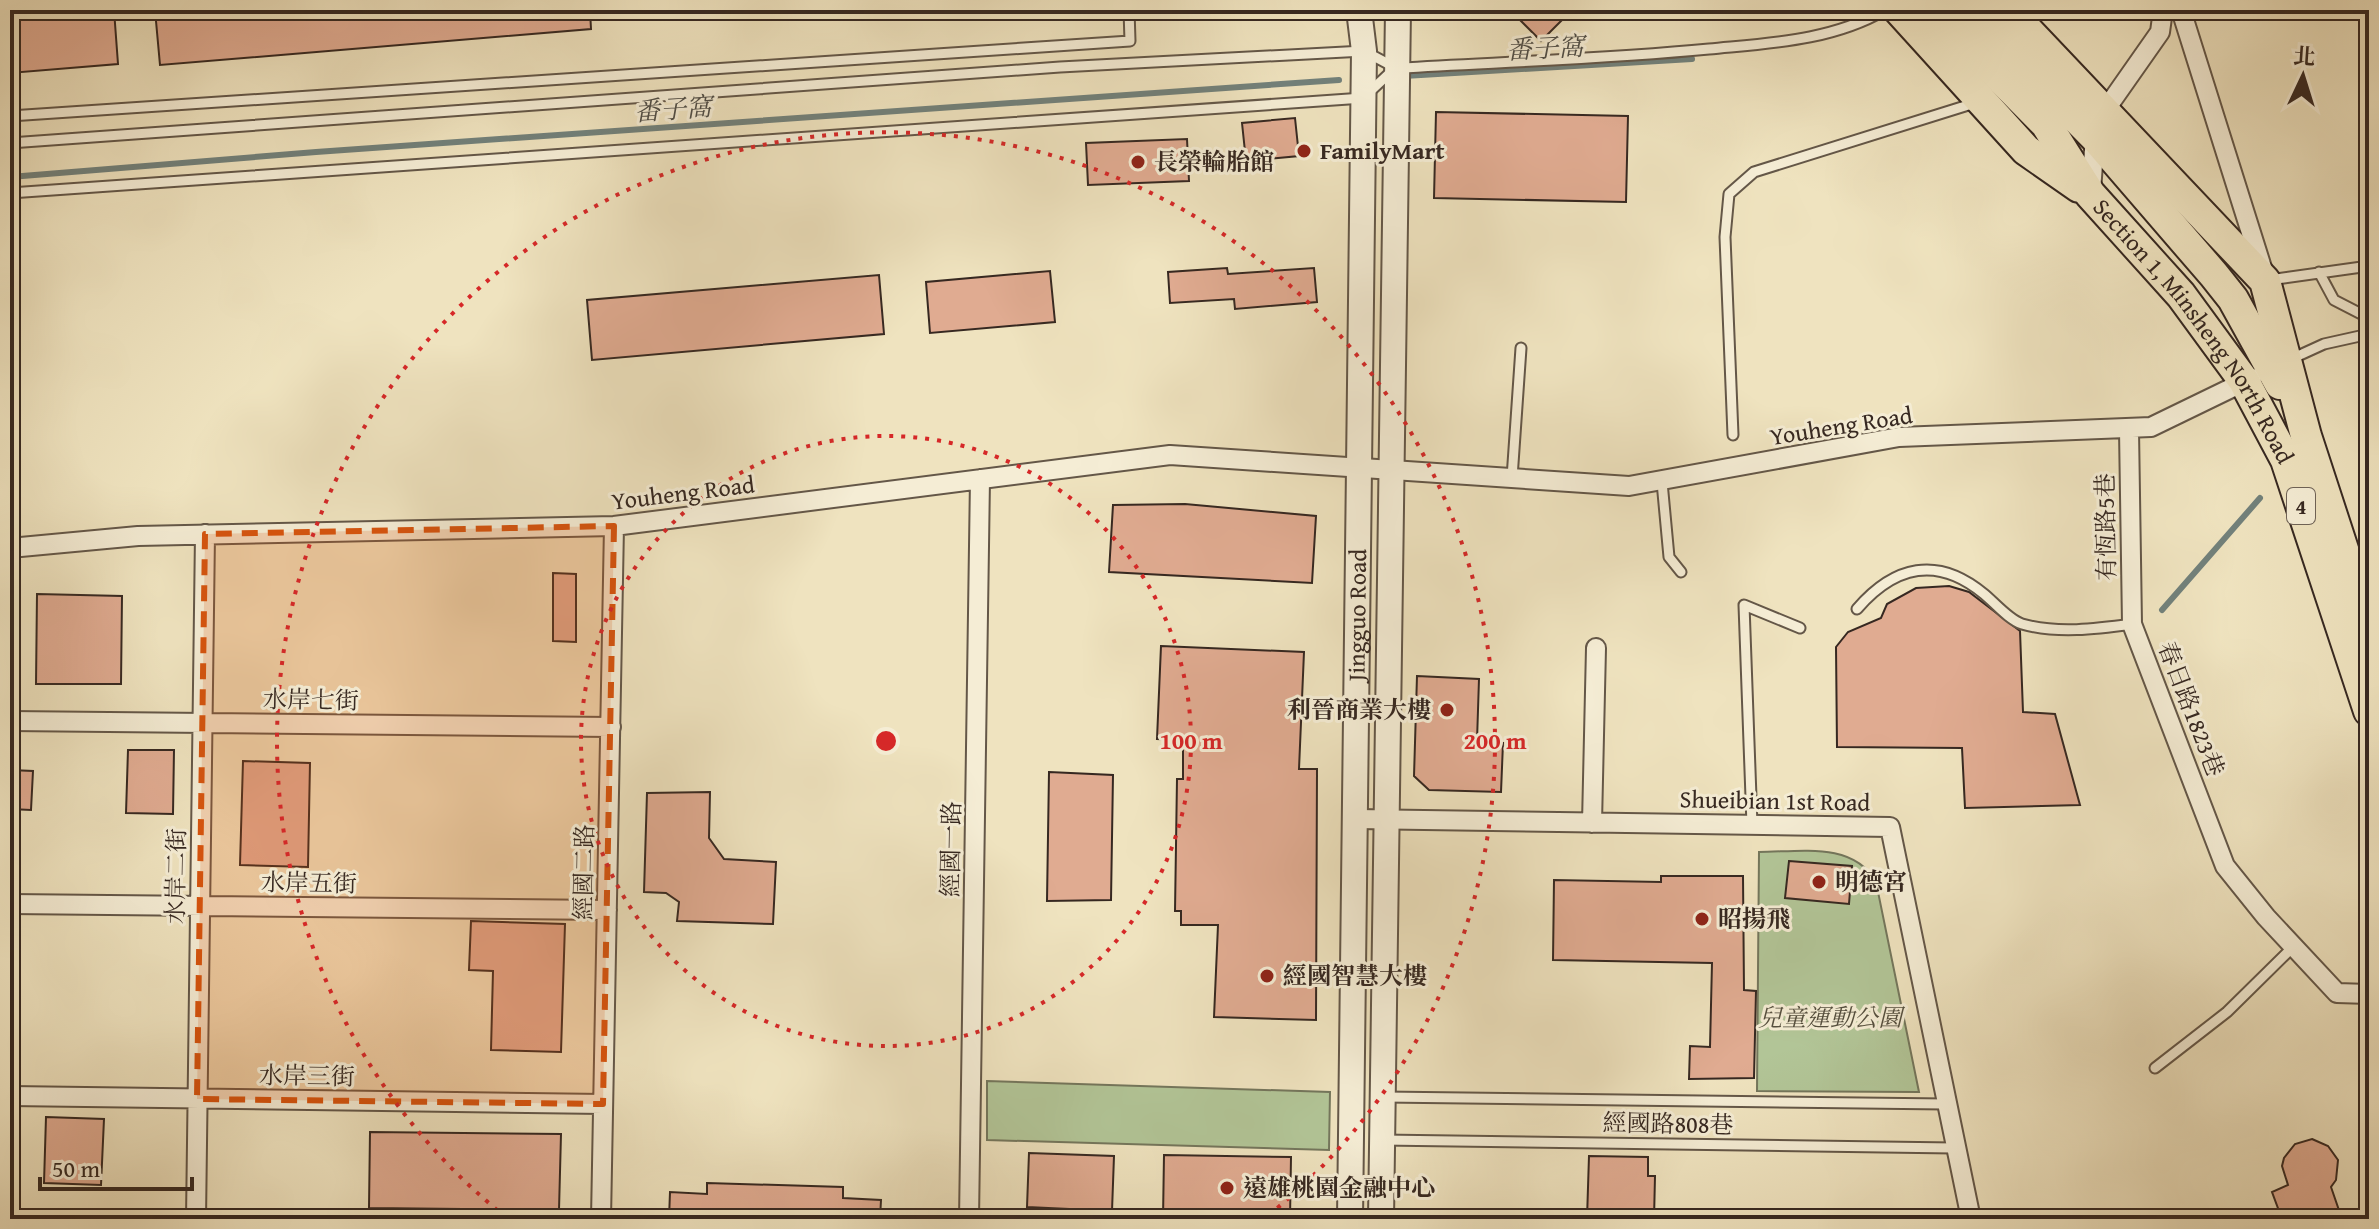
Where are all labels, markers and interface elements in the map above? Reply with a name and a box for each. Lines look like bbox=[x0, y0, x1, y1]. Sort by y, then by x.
water label: 番子窩 bbox=[1505, 26, 1589, 69]
north arrow bbox=[2263, 36, 2343, 116]
text: 北 bbox=[2292, 39, 2316, 73]
water label: 番子窩 bbox=[633, 86, 717, 131]
place label: FamilyMart bbox=[1320, 133, 1445, 168]
marker: FamilyMart bbox=[1295, 142, 1313, 160]
place label: 長榮輪胎館 bbox=[1154, 144, 1274, 179]
marker: 長榮輪胎館 bbox=[1129, 153, 1147, 171]
street label: Section 1, Minsheng North Road bbox=[2085, 190, 2303, 470]
street label: Youheng Road bbox=[1767, 397, 1915, 454]
street label: Youheng Road bbox=[609, 466, 757, 519]
street label: 有恆路5巷 bbox=[2087, 473, 2124, 581]
road number: 4 bbox=[2287, 488, 2315, 524]
street label: Jingguo Road bbox=[1338, 548, 1375, 684]
street label: 春日路1823巷 bbox=[2150, 636, 2233, 781]
street label: 水岸七街 bbox=[263, 681, 359, 718]
place label: 利晉商業大樓 bbox=[1287, 692, 1431, 727]
marker: 利晉商業大樓 bbox=[1438, 701, 1456, 719]
text: 100 m bbox=[1159, 723, 1223, 758]
text: 200 m bbox=[1463, 723, 1527, 758]
centre of rings bbox=[872, 727, 900, 755]
street label: Shueibian 1st Road bbox=[1679, 781, 1871, 820]
street label: 經國一路 bbox=[932, 801, 969, 897]
street label: 經國二路 bbox=[565, 824, 602, 920]
street label: 水岸二街 bbox=[157, 828, 194, 924]
street label: 水岸五街 bbox=[261, 864, 357, 901]
place label: 明德宮 bbox=[1835, 864, 1907, 899]
marker: 明德宮 bbox=[1810, 873, 1828, 891]
place label: 昭揚飛 bbox=[1718, 901, 1790, 936]
marker: 昭揚飛 bbox=[1693, 910, 1711, 928]
place label: 經國智慧大樓 bbox=[1283, 958, 1427, 993]
marker: 經國智慧大樓 bbox=[1258, 967, 1276, 985]
park label: 兒童運動公園 bbox=[1758, 1000, 1906, 1035]
street label: 水岸三街 bbox=[259, 1057, 355, 1094]
street label: 經國路808巷 bbox=[1602, 1105, 1734, 1142]
scale bar bbox=[40, 1141, 192, 1191]
text: 50 m bbox=[52, 1151, 100, 1186]
place label: 遠雄桃園金融中心 bbox=[1243, 1170, 1435, 1205]
marker: 遠雄桃園金融中心 bbox=[1218, 1179, 1236, 1197]

